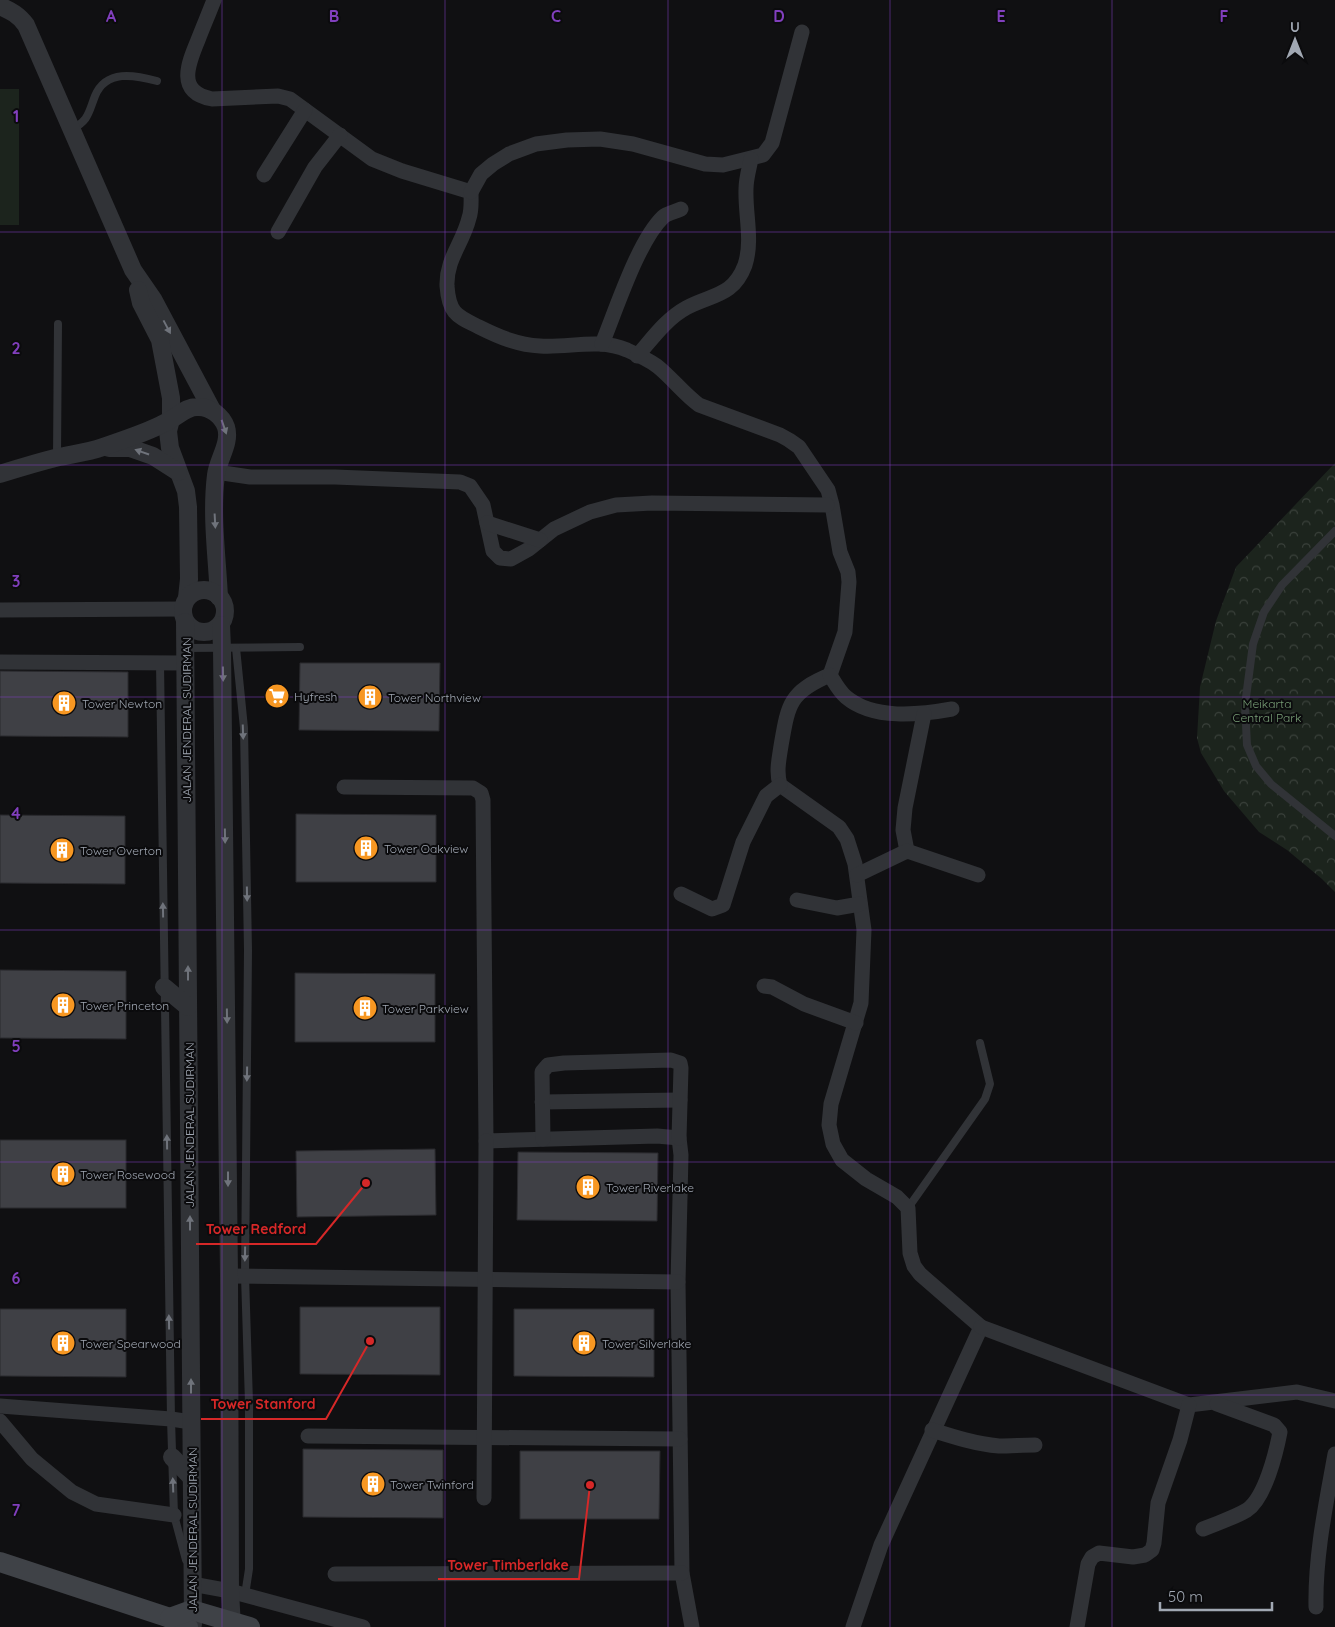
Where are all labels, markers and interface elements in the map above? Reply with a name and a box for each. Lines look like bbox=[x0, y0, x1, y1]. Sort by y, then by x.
text: A bbox=[106, 6, 117, 26]
text: B bbox=[329, 6, 339, 26]
text: C bbox=[551, 6, 561, 26]
text: D bbox=[773, 6, 785, 26]
text: E bbox=[996, 6, 1006, 26]
text: F bbox=[1220, 6, 1229, 26]
north arrow bbox=[1270, 15, 1320, 65]
text: U bbox=[1290, 18, 1300, 36]
text: 1 bbox=[13, 106, 19, 126]
one-way arrow bbox=[163, 320, 172, 333]
text: 2 bbox=[11, 338, 21, 358]
one-way arrow bbox=[221, 419, 228, 434]
one-way arrow bbox=[134, 448, 149, 455]
one-way arrow bbox=[211, 513, 219, 529]
text: 3 bbox=[12, 571, 20, 591]
street label: JALAN JENDERAL SUDIRMAN bbox=[179, 637, 194, 803]
one-way arrow bbox=[219, 666, 227, 682]
supermarket icon: Hyfresh bbox=[264, 683, 290, 709]
building icon: Tower Northview bbox=[357, 684, 383, 710]
place label: Hyfresh bbox=[294, 689, 337, 704]
building icon: Tower Newton bbox=[51, 690, 77, 716]
place label: Tower Northview bbox=[388, 690, 481, 705]
place label: Tower Newton bbox=[82, 696, 162, 711]
park label: Meikarta Central Park bbox=[1233, 696, 1301, 725]
one-way arrow bbox=[240, 724, 248, 740]
text: 4 bbox=[11, 803, 21, 823]
one-way arrow bbox=[221, 828, 229, 844]
building icon: Tower Oakview bbox=[353, 835, 379, 861]
building icon: Tower Overton bbox=[49, 837, 75, 863]
place label: Tower Oakview bbox=[384, 841, 468, 856]
place label: Tower Overton bbox=[80, 843, 162, 858]
one-way arrow bbox=[243, 886, 251, 902]
one-way arrow bbox=[159, 902, 167, 918]
one-way arrow bbox=[184, 965, 192, 981]
building icon: Tower Princeton bbox=[50, 992, 76, 1018]
building icon: Tower Parkview bbox=[352, 995, 378, 1021]
place label: Tower Princeton bbox=[80, 998, 169, 1013]
place label: Tower Parkview bbox=[382, 1001, 469, 1016]
one-way arrow bbox=[223, 1008, 231, 1024]
text: 5 bbox=[11, 1036, 21, 1056]
street label: JALAN JENDERAL SUDIRMAN bbox=[182, 1042, 197, 1208]
one-way arrow bbox=[243, 1066, 251, 1082]
one-way arrow bbox=[163, 1134, 171, 1150]
building icon: Tower Rosewood bbox=[50, 1161, 76, 1187]
place label: Tower Rosewood bbox=[80, 1167, 175, 1182]
one-way arrow bbox=[224, 1171, 232, 1187]
building icon: Tower Riverlake bbox=[575, 1174, 601, 1200]
place label: Tower Riverlake bbox=[606, 1180, 694, 1195]
one-way arrow bbox=[186, 1215, 194, 1231]
callout: Tower Redford bbox=[196, 1215, 316, 1244]
text: Tower Redford bbox=[206, 1220, 306, 1238]
one-way arrow bbox=[241, 1246, 249, 1262]
text: 6 bbox=[12, 1268, 21, 1288]
one-way arrow bbox=[165, 1314, 173, 1330]
building icon: Tower Spearwood bbox=[50, 1330, 76, 1356]
building icon: Tower Silverlake bbox=[571, 1330, 597, 1356]
place label: Tower Spearwood bbox=[80, 1336, 181, 1351]
place label: Tower Silverlake bbox=[602, 1336, 691, 1351]
one-way arrow bbox=[187, 1378, 195, 1394]
callout: Tower Stanford bbox=[201, 1390, 326, 1419]
text: Tower Stanford bbox=[210, 1395, 316, 1413]
street label: JALAN JENDERAL SUDIRMAN bbox=[185, 1447, 200, 1613]
building icon: Tower Twinford bbox=[360, 1471, 386, 1497]
one-way arrow bbox=[169, 1476, 177, 1492]
place label: Tower Twinford bbox=[390, 1477, 474, 1492]
text: 7 bbox=[12, 1500, 21, 1520]
callout: Tower Timberlake bbox=[438, 1550, 579, 1579]
text: Tower Timberlake bbox=[447, 1556, 569, 1574]
scale bar bbox=[1160, 1580, 1272, 1612]
text: 50 m bbox=[1168, 1587, 1203, 1606]

